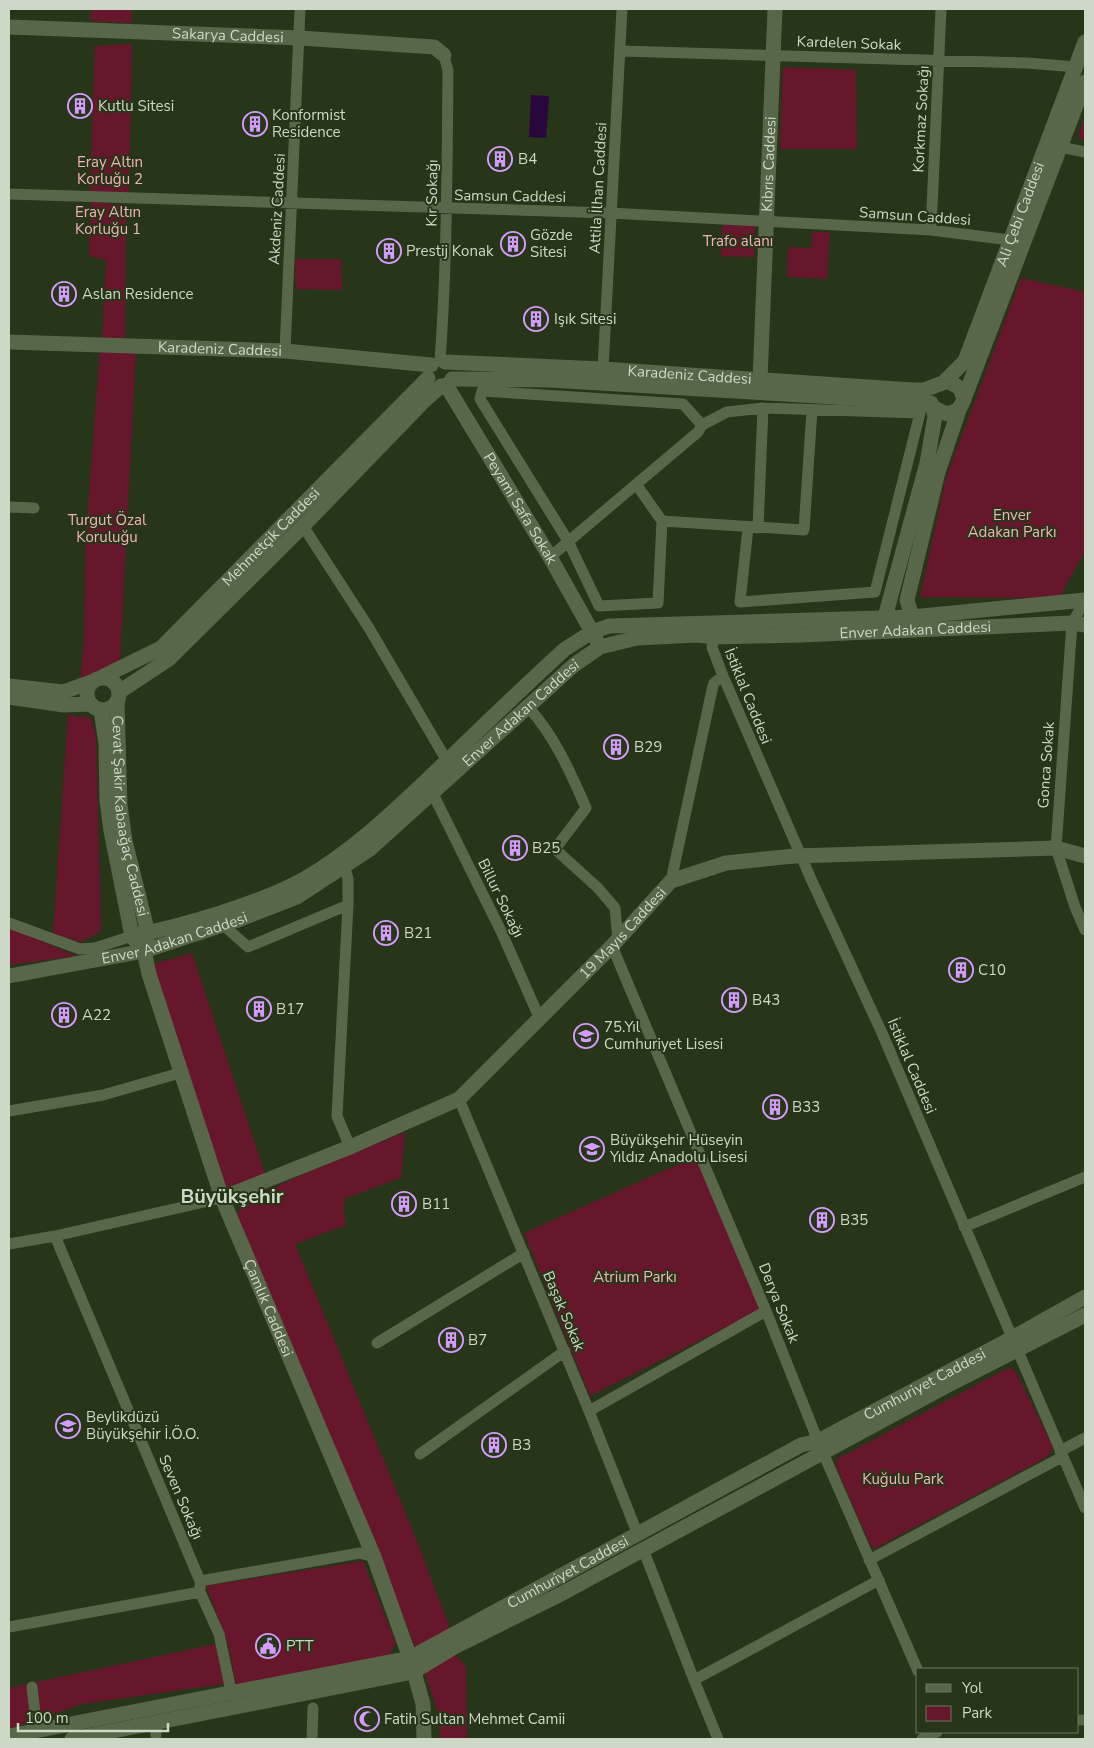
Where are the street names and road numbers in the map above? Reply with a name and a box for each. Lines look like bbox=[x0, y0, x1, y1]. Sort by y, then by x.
street label: Sakarya Caddesi bbox=[172, 23, 284, 47]
street label: Kardelen Sokak bbox=[796, 31, 902, 55]
street label: Korkmaz Sokağı bbox=[908, 65, 934, 173]
street label: Kıbrıs Caddesi bbox=[757, 116, 781, 212]
street label: Attila İlhan Caddesi bbox=[585, 122, 611, 254]
street label: Akdeniz Caddesi bbox=[264, 153, 290, 265]
street label: Kır Sokağı bbox=[421, 159, 443, 227]
street label: Ali Çebi Caddesi bbox=[991, 159, 1049, 270]
street label: Samsun Caddesi bbox=[454, 185, 566, 207]
street label: Samsun Caddesi bbox=[858, 202, 972, 230]
street label: Karadeniz Caddesi bbox=[158, 337, 282, 361]
street label: Karadeniz Caddesi bbox=[627, 361, 752, 389]
street label: Peyami Safa Sokak bbox=[479, 449, 562, 568]
street label: Mehmetçik Caddesi bbox=[218, 483, 324, 591]
street label: Enver Adakan Caddesi bbox=[839, 617, 991, 643]
street label: İstiklal Caddesi bbox=[720, 645, 776, 747]
street label: Enver Adakan Caddesi bbox=[458, 654, 583, 771]
street label: Cevat Şakir Kabaağaç Caddesi bbox=[107, 715, 153, 918]
street label: Gonca Sokak bbox=[1033, 720, 1059, 809]
street label: Billur Sokağı bbox=[473, 855, 529, 941]
street label: 19 Mayıs Caddesi bbox=[575, 883, 671, 983]
street label: Enver Adakan Caddesi bbox=[100, 907, 250, 969]
street label: İstiklal Caddesi bbox=[883, 1015, 941, 1117]
street label: Çamlık Caddesi bbox=[239, 1256, 298, 1360]
street label: Derya Sokak bbox=[754, 1260, 804, 1346]
street label: Başak Sokak bbox=[538, 1268, 590, 1355]
street label: Cumhuriyet Caddesi bbox=[860, 1344, 989, 1425]
street label: Seven Sokağı bbox=[154, 1452, 208, 1542]
street label: Cumhuriyet Caddesi bbox=[503, 1531, 632, 1613]

